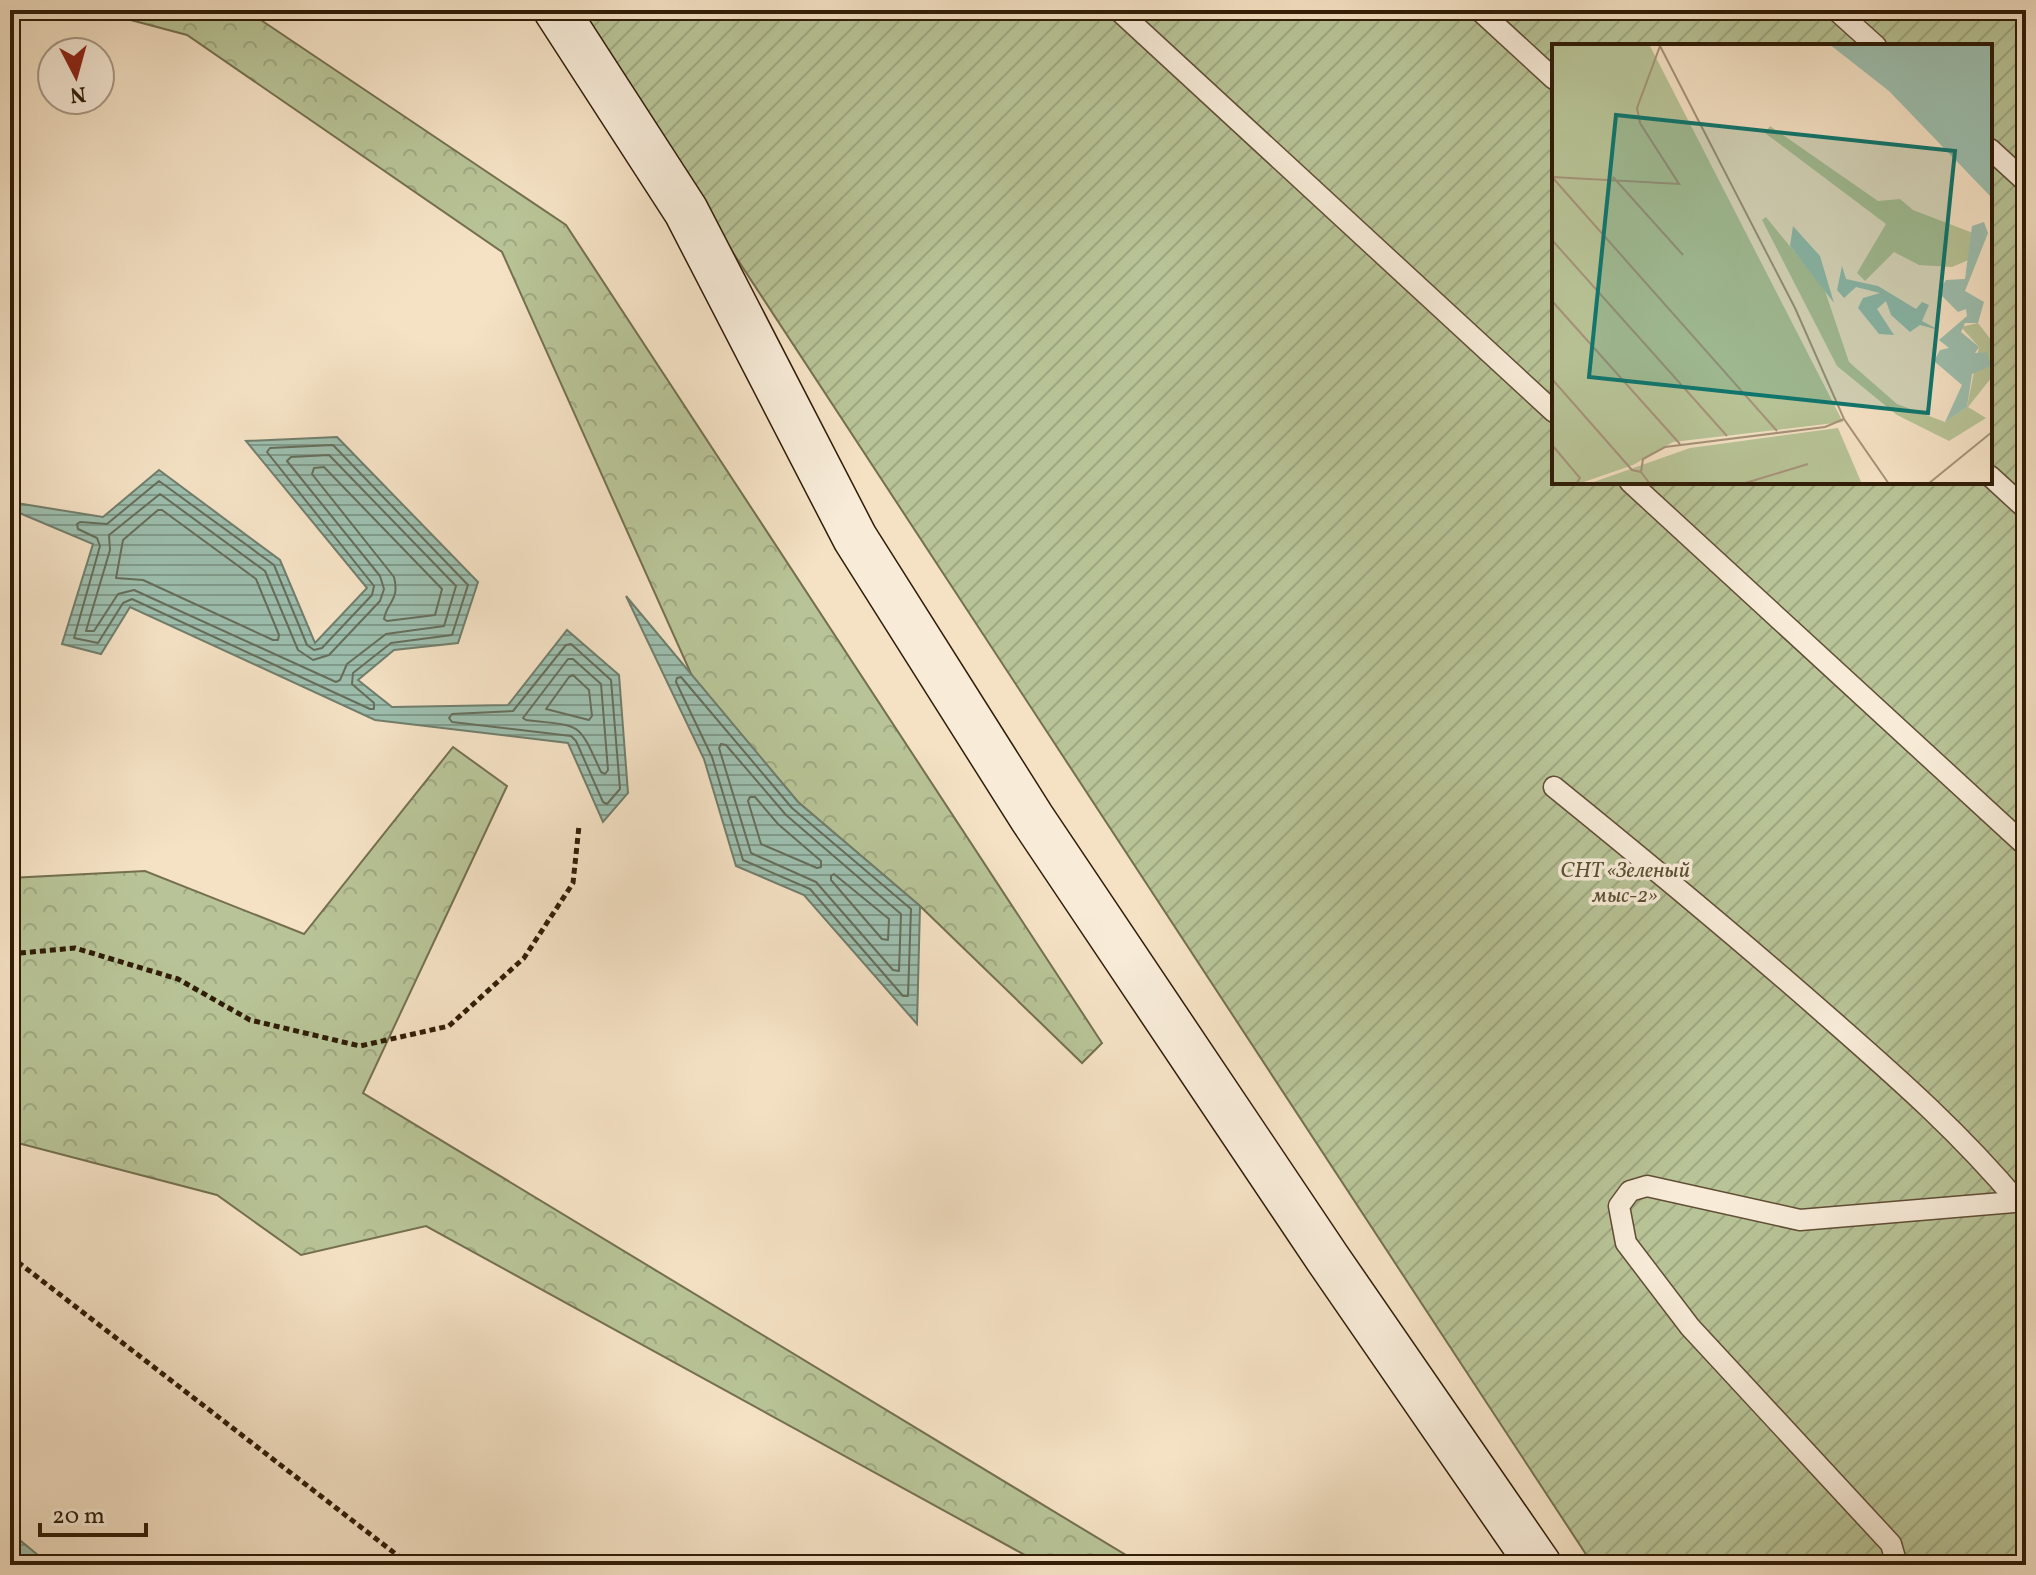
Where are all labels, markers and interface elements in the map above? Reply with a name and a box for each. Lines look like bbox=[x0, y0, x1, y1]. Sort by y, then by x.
north arrow bbox=[36, 36, 116, 116]
inset map bbox=[1552, 44, 1992, 484]
text: N bbox=[68, 77, 87, 110]
park label: СНТ «Зеленый мыс-2» bbox=[1560, 856, 1690, 912]
scale bar bbox=[40, 1487, 146, 1537]
text: 20 m bbox=[52, 1500, 105, 1534]

